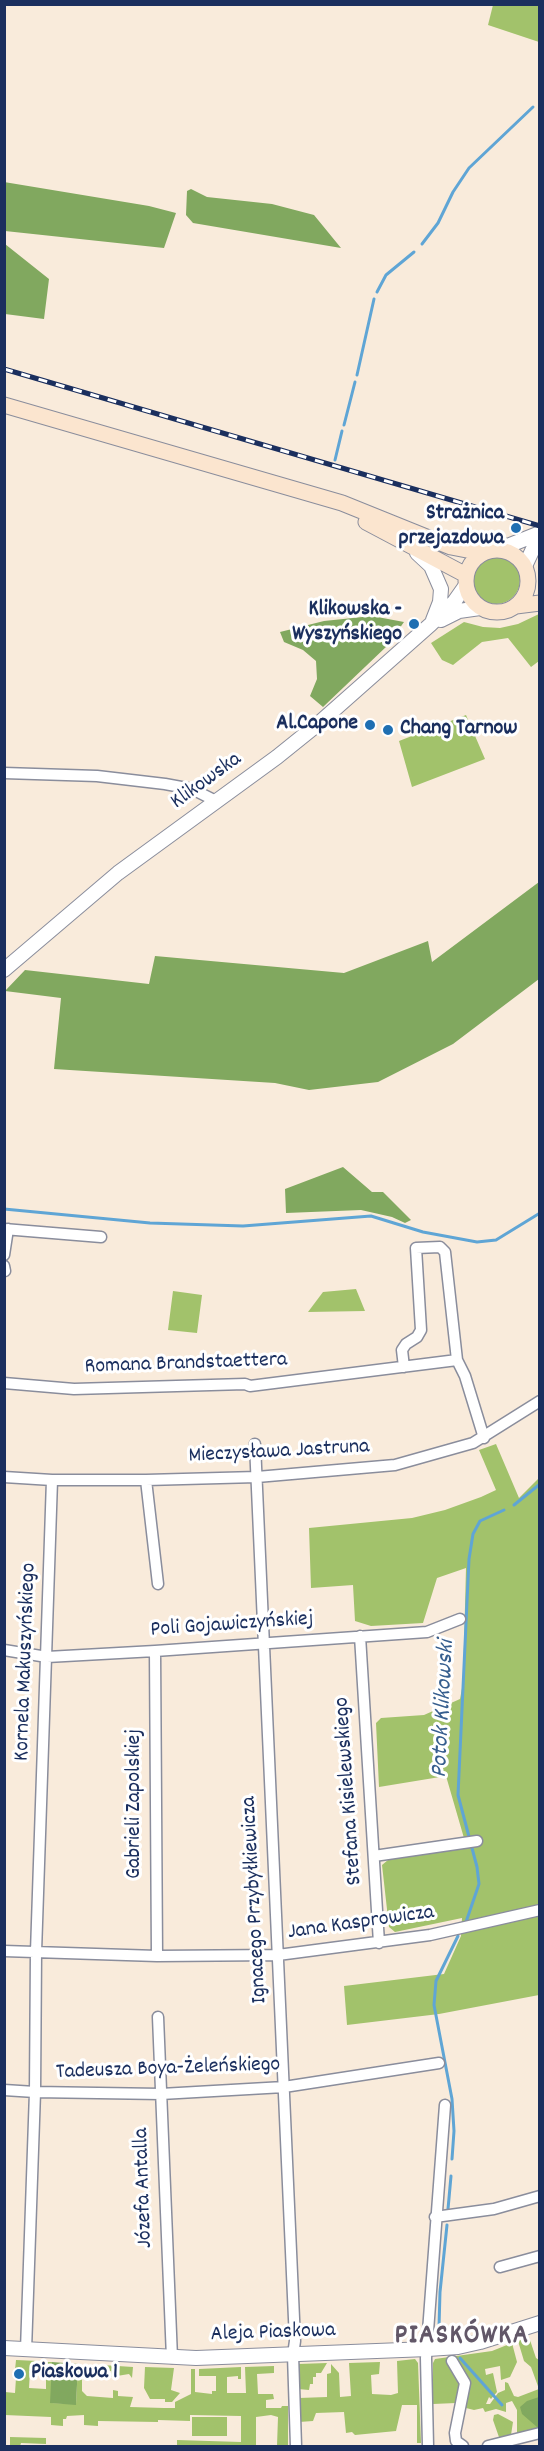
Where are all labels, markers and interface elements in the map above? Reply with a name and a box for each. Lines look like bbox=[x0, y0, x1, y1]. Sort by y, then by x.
place label: Strażnica przejazdowa bbox=[399, 502, 504, 554]
marker: Strażnica przejazdowa bbox=[509, 521, 523, 535]
place label: Klikowska - Wyszyńskiego bbox=[292, 598, 402, 650]
marker: Klikowska - Wyszyńskiego bbox=[407, 617, 421, 631]
place label: Al.Capone bbox=[276, 712, 358, 738]
place label: Chang Tarnow bbox=[400, 717, 518, 743]
marker: Al.Capone bbox=[363, 718, 377, 732]
marker: Chang Tarnow bbox=[381, 723, 395, 737]
street label: Klikowska bbox=[166, 748, 248, 816]
street label: Romana Brandstaettera bbox=[84, 1348, 288, 1382]
street label: Mieczysława Jastruna bbox=[188, 1435, 370, 1471]
street label: Kornela Makuszyńskiego bbox=[10, 1562, 44, 1762]
street label: Poli Gojawiczyńskiej bbox=[150, 1607, 314, 1645]
water label: Potok Klikowski bbox=[427, 1639, 463, 1779]
street label: Stefana Kisielewskiego bbox=[330, 1696, 370, 1886]
street label: Gabrieli Zapolskiej bbox=[123, 1729, 149, 1879]
street label: Ignacego Przybyłkiewicza bbox=[237, 1796, 275, 2004]
street label: Jana Kasprowicza bbox=[286, 1901, 436, 1947]
street label: Tadeusza Boya-Żeleńskiego bbox=[55, 2053, 281, 2087]
street label: Józefa Antalla bbox=[130, 2127, 160, 2249]
street label: Aleja Piaskowa bbox=[210, 2319, 336, 2349]
district label: PIASKÓWKA bbox=[395, 2321, 529, 2355]
place label: Piaskowa 1 bbox=[31, 2361, 118, 2387]
marker: Piaskowa 1 bbox=[12, 2367, 26, 2381]

